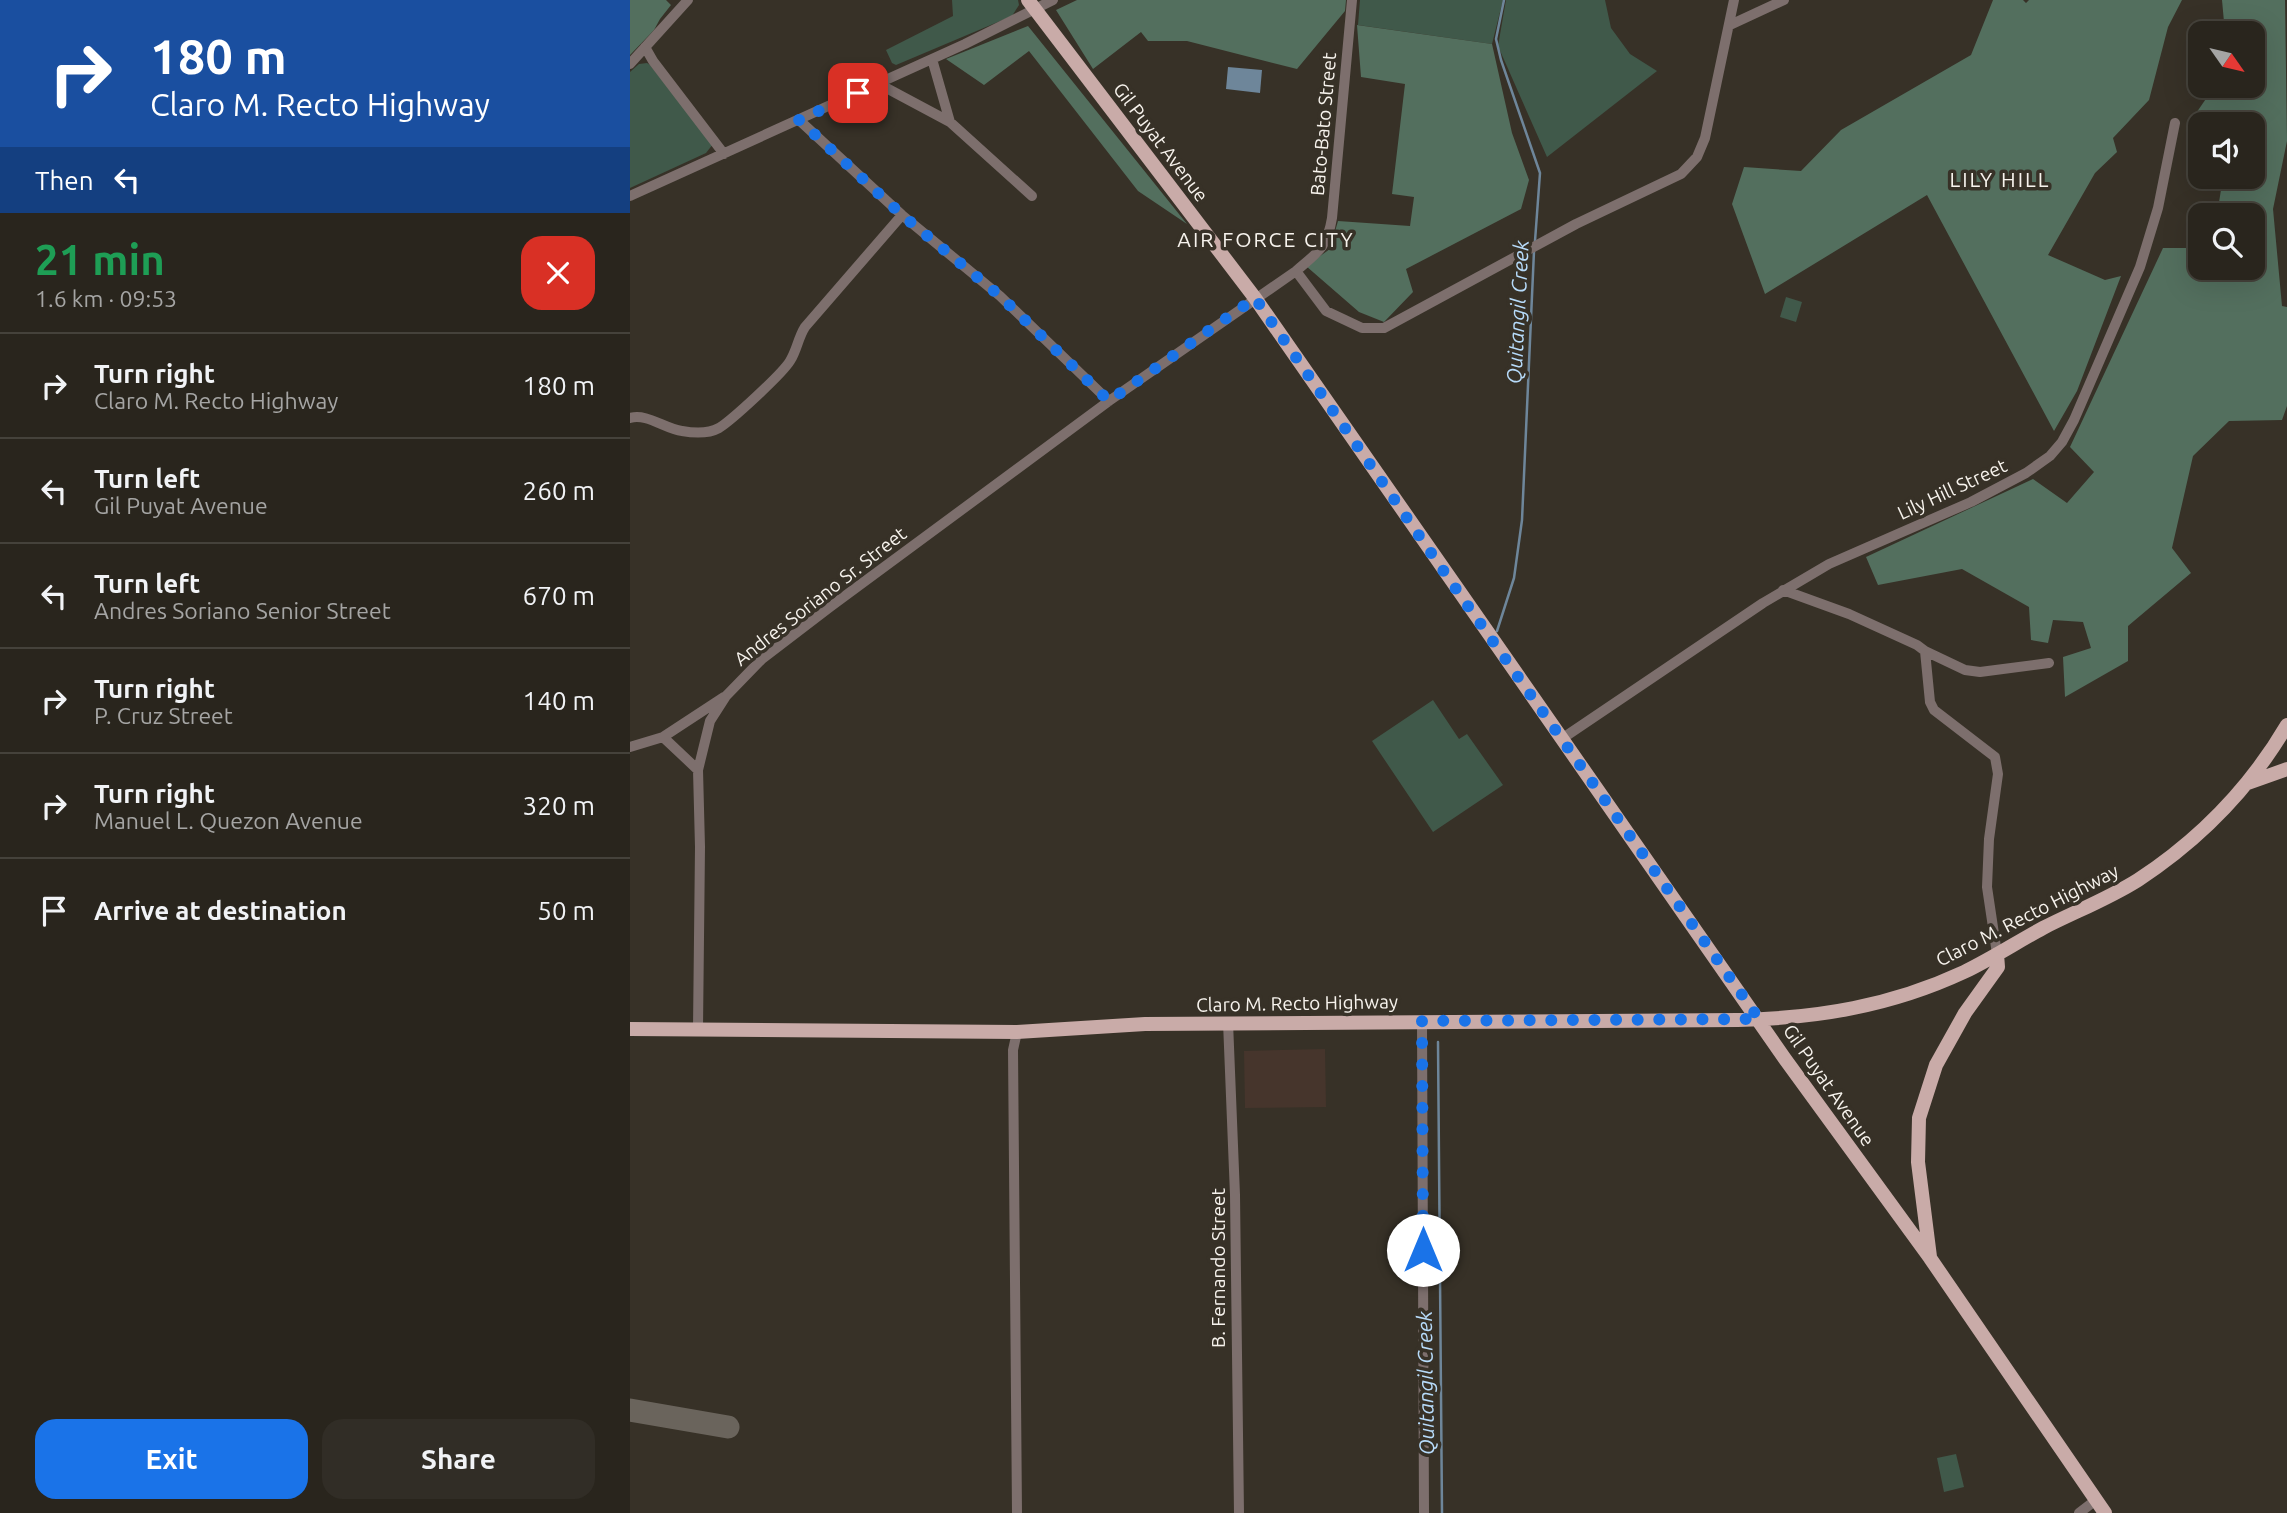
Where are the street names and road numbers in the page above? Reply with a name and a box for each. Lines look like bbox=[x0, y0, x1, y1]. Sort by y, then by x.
street label: Bato-Bato Street bbox=[1306, 51, 1340, 197]
street label: Gil Puyat Avenue bbox=[1109, 78, 1213, 206]
street label: Lily Hill Street bbox=[1894, 454, 2011, 524]
street label: Andres Soriano Sr. Street bbox=[730, 522, 911, 670]
street label: Claro M. Recto Highway bbox=[1932, 859, 2122, 971]
street label: Claro M. Recto Highway bbox=[1196, 990, 1398, 1016]
street label: Gil Puyat Avenue bbox=[1779, 1020, 1879, 1150]
street label: B. Fernando Street bbox=[1207, 1188, 1229, 1348]

